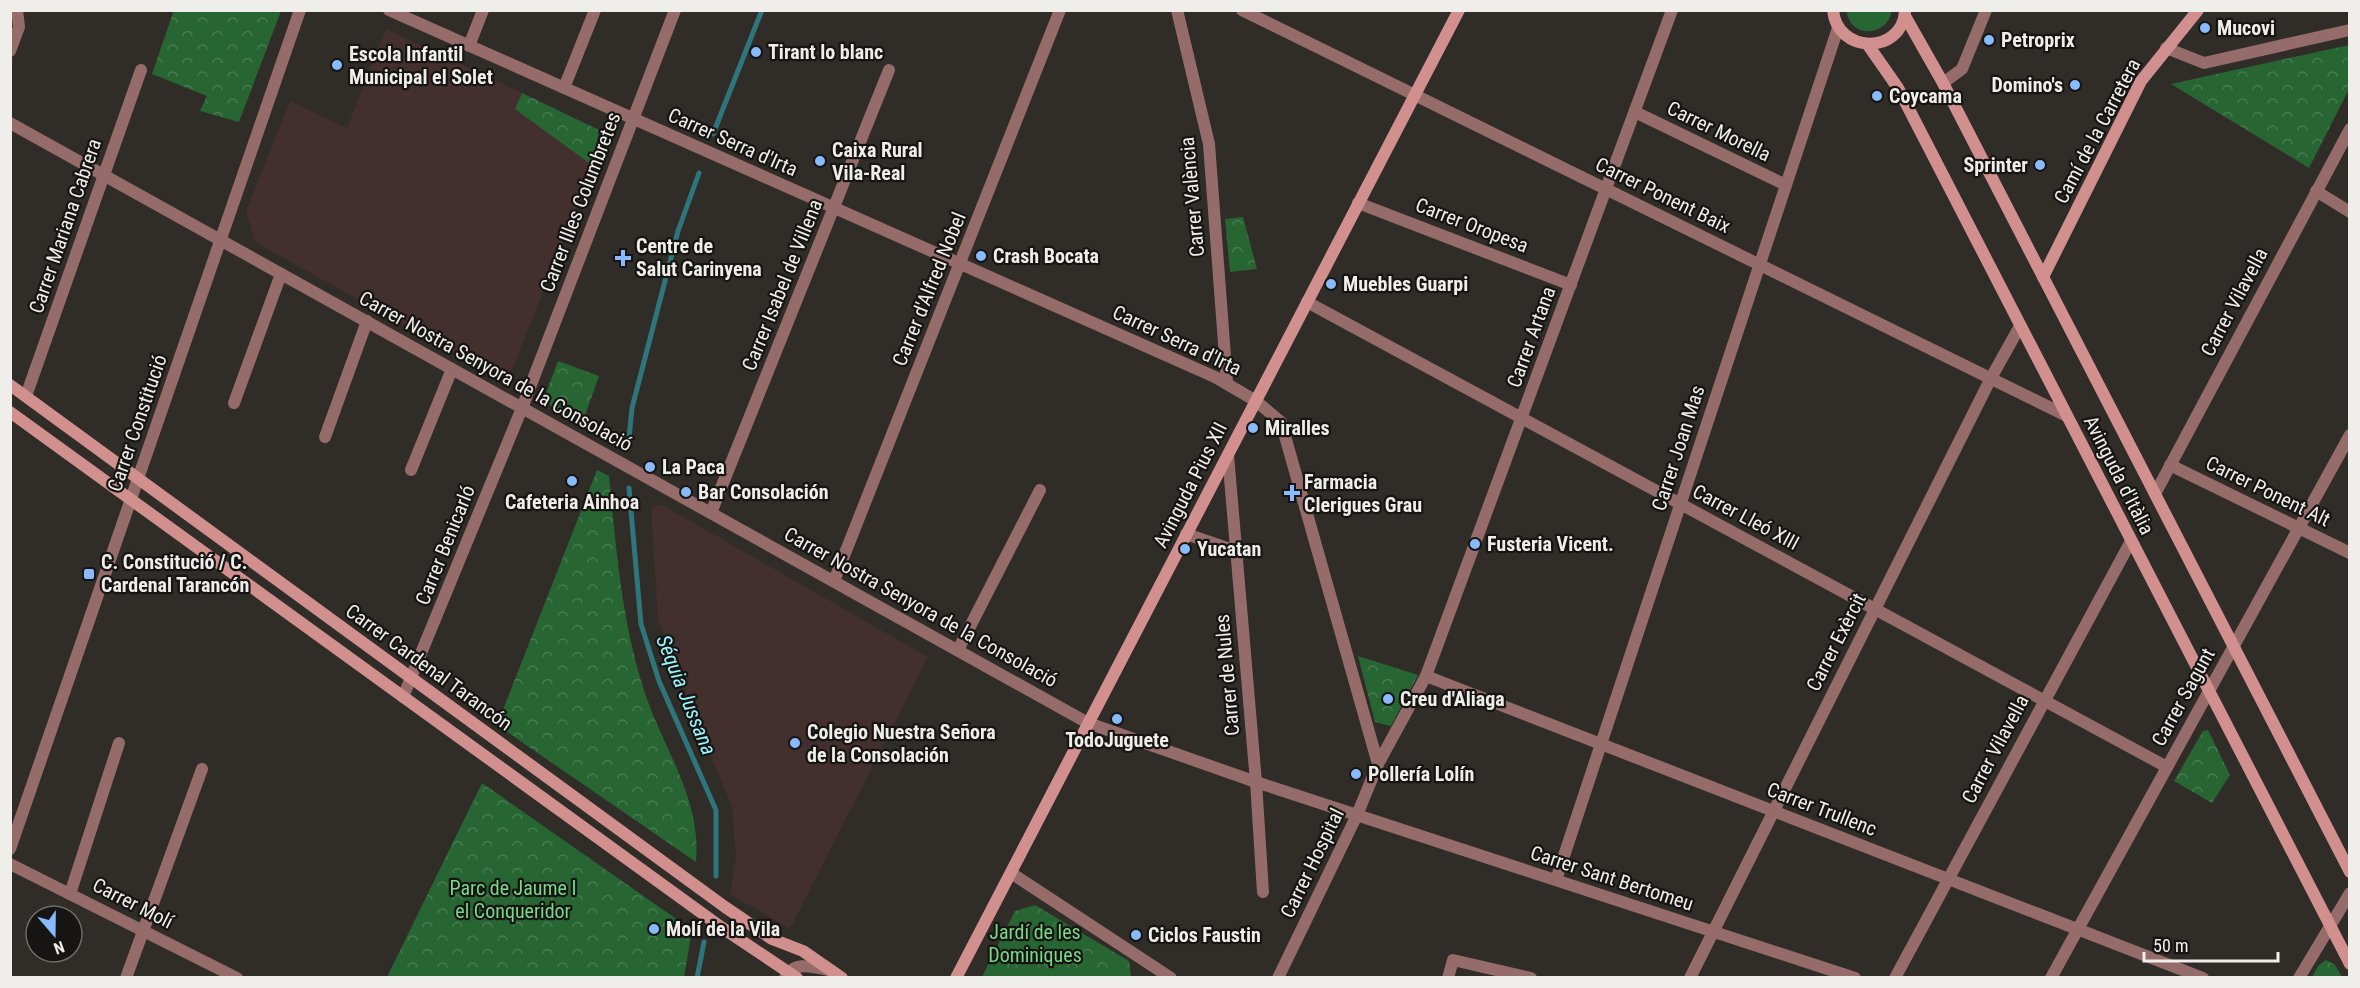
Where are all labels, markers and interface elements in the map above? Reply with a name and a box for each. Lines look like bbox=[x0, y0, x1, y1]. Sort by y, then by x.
place label: Mucovi bbox=[2217, 16, 2275, 40]
marker: Mucovi bbox=[2198, 21, 2212, 35]
place label: Petroprix bbox=[2001, 28, 2075, 52]
marker: Petroprix bbox=[1982, 33, 1996, 47]
place label: Tirant lo blanc bbox=[768, 40, 883, 64]
place label: Escola Infantil Municipal el Solet bbox=[349, 42, 493, 89]
marker: Tirant lo blanc bbox=[749, 45, 763, 59]
street label: Camí de la Carretera bbox=[2049, 54, 2145, 208]
marker: Escola Infantil Municipal el Solet bbox=[330, 58, 344, 72]
place label: Domino's bbox=[1992, 73, 2063, 97]
marker: Domino's bbox=[2068, 78, 2082, 92]
place label: Coycama bbox=[1889, 84, 1962, 108]
marker: Coycama bbox=[1870, 89, 1884, 103]
street label: Carrer Morella bbox=[1663, 96, 1775, 166]
street label: Carrer Serra d'Irta bbox=[665, 103, 801, 181]
street label: Carrer Illes Columbretes bbox=[535, 109, 625, 295]
street label: Carrer Mariana Cabrera bbox=[24, 136, 106, 316]
street label: Carrer València bbox=[1175, 136, 1209, 258]
place label: Caixa Rural Vila-Real bbox=[832, 138, 923, 185]
street label: Carrer Ponent Baix bbox=[1592, 152, 1735, 238]
place label: Sprinter bbox=[1963, 153, 2028, 177]
marker: Caixa Rural Vila-Real bbox=[813, 154, 827, 168]
marker: Sprinter bbox=[2033, 158, 2047, 172]
street label: Carrer Oropesa bbox=[1412, 192, 1532, 258]
street label: Carrer Isabel de Villena bbox=[737, 196, 827, 374]
street label: Carrer d'Alfred Nobel bbox=[887, 209, 971, 369]
place label: Centre de Salut Carinyena bbox=[636, 234, 762, 281]
place label: Crash Bocata bbox=[993, 244, 1099, 268]
street label: Carrer Vilavella bbox=[2195, 244, 2273, 360]
marker: Centre de Salut Carinyena bbox=[614, 249, 632, 267]
marker: Crash Bocata bbox=[974, 249, 988, 263]
place label: Muebles Guarpi bbox=[1343, 272, 1468, 296]
marker: Muebles Guarpi bbox=[1324, 277, 1338, 291]
street label: Carrer Artana bbox=[1502, 283, 1560, 391]
street label: Carrer Nostra Senyora de la Consolació bbox=[355, 286, 637, 456]
street label: Carrer Serra d'Irta bbox=[1109, 300, 1245, 380]
street label: Carrer Constitució bbox=[102, 351, 172, 495]
street label: Carrer Joan Mas bbox=[1646, 382, 1710, 514]
street label: Avinguda d'Itàlia bbox=[2079, 412, 2159, 538]
place label: Miralles bbox=[1265, 416, 1330, 440]
street label: Avinguda Pius XII bbox=[1148, 418, 1232, 552]
marker: Miralles bbox=[1246, 421, 1260, 435]
street label: Carrer Ponent Alt bbox=[2202, 451, 2334, 531]
place label: La Paca bbox=[662, 455, 725, 479]
marker: La Paca bbox=[643, 460, 657, 474]
place label: Farmacia Clerigues Grau bbox=[1304, 470, 1422, 517]
marker: Cafeteria Ainhoa bbox=[565, 474, 579, 488]
street label: Carrer Lleó XIII bbox=[1689, 479, 1803, 555]
place label: Bar Consolación bbox=[698, 480, 829, 504]
street label: Carrer Benicarló bbox=[410, 482, 480, 608]
marker: Bar Consolación bbox=[679, 485, 693, 499]
marker: Farmacia Clerigues Grau bbox=[1285, 486, 1299, 500]
place label: Cafeteria Ainhoa bbox=[505, 490, 639, 514]
street label: Carrer Nostra Senyora de la Consolació bbox=[780, 522, 1062, 692]
place label: Fusteria Vicent. bbox=[1487, 532, 1614, 556]
place label: Yucatan bbox=[1197, 537, 1261, 561]
marker: Fusteria Vicent. bbox=[1468, 537, 1482, 551]
marker: Yucatan bbox=[1178, 542, 1192, 556]
place label: C. Constitució / C. Cardenal Tarancón bbox=[101, 550, 249, 597]
marker: C. Constitució / C. Cardenal Tarancón bbox=[82, 567, 96, 581]
street label: Carrer Exèrcit bbox=[1801, 589, 1871, 695]
street label: Carrer Cardenal Tarancón bbox=[341, 599, 517, 735]
street label: Carrer de Nules bbox=[1210, 613, 1244, 737]
water label: Séquia Jussana bbox=[651, 632, 721, 758]
street label: Carrer Sagunt bbox=[2146, 644, 2220, 750]
place label: Creu d'Aliaga bbox=[1400, 687, 1505, 711]
street label: Carrer Vilavella bbox=[1956, 691, 2034, 807]
marker: Creu d'Aliaga bbox=[1381, 692, 1395, 706]
marker: TodoJuguete bbox=[1110, 712, 1124, 726]
place label: Colegio Nuestra Señora de la Consolación bbox=[807, 720, 996, 767]
place label: TodoJuguete bbox=[1065, 728, 1169, 752]
marker: Colegio Nuestra Señora de la Consolación bbox=[788, 736, 802, 750]
place label: Pollería Lolín bbox=[1368, 762, 1474, 786]
marker: Pollería Lolín bbox=[1349, 767, 1363, 781]
street label: Carrer Trullenc bbox=[1764, 777, 1880, 841]
street label: Carrer Hospital bbox=[1275, 804, 1349, 922]
street label: Carrer Sant Bertomeu bbox=[1528, 840, 1696, 916]
street label: Carrer Molí bbox=[89, 872, 179, 934]
park label: Parc de Jaume I el Conqueridor bbox=[449, 876, 577, 923]
north arrow bbox=[24, 904, 84, 964]
place label: Molí de la Vila bbox=[666, 917, 780, 941]
park label: Jardí de les Dominiques bbox=[988, 920, 1082, 967]
marker: Molí de la Vila bbox=[647, 922, 661, 936]
place label: Ciclos Faustin bbox=[1148, 923, 1261, 947]
scale bar bbox=[2144, 925, 2278, 963]
marker: Ciclos Faustin bbox=[1129, 928, 1143, 942]
text: 50 m bbox=[2153, 935, 2188, 956]
text: N bbox=[51, 937, 67, 958]

